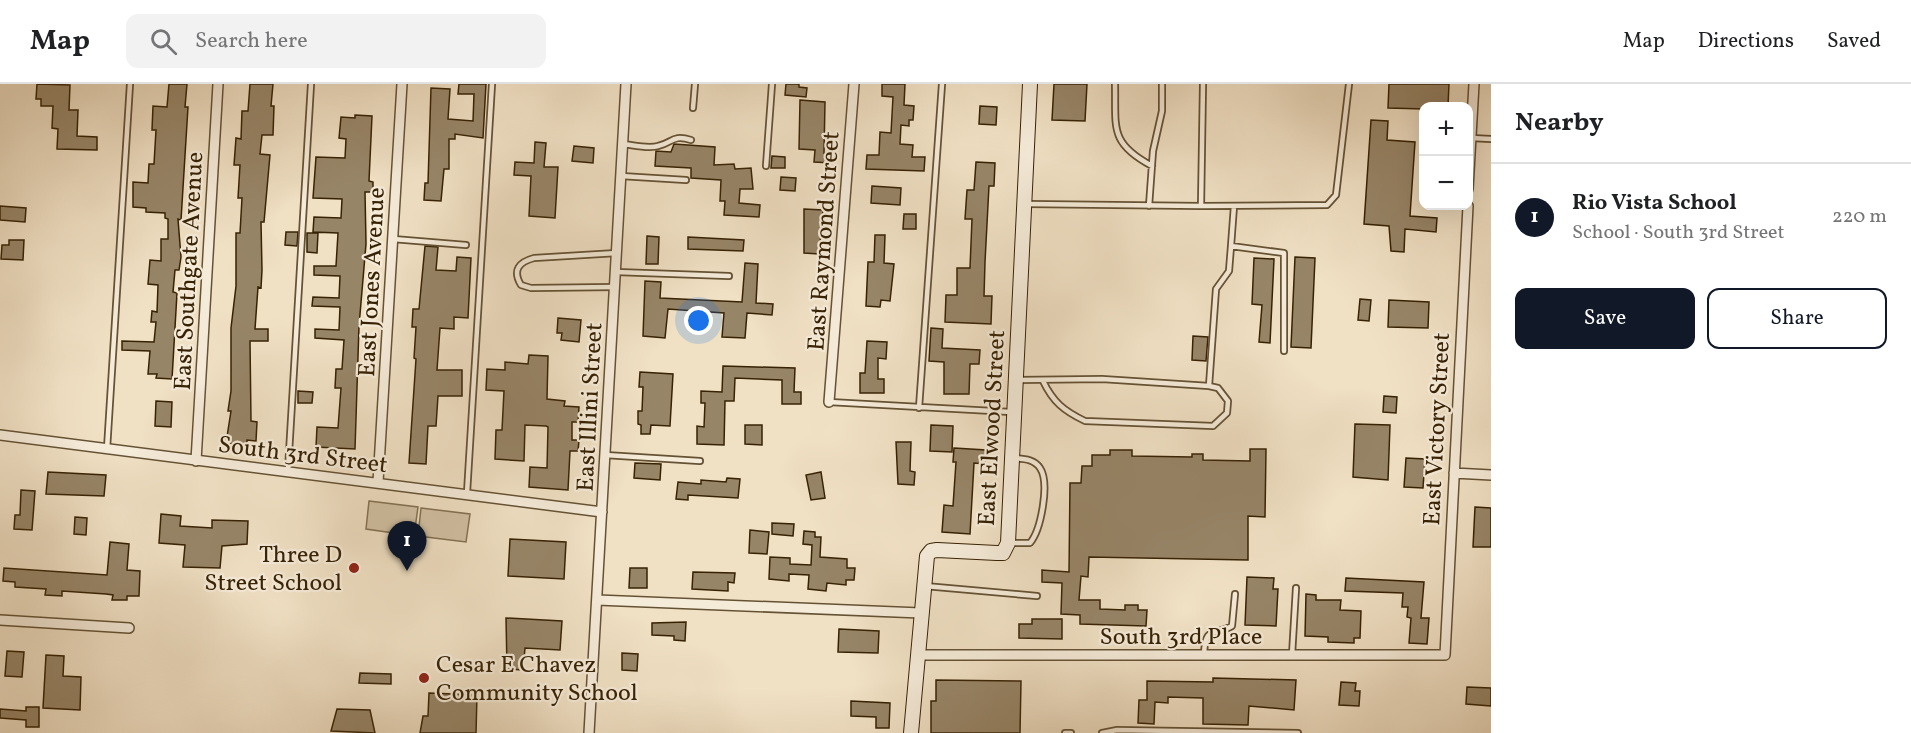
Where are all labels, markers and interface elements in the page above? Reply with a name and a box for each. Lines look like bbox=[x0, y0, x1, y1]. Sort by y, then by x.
search box bbox=[126, 14, 546, 68]
text: Map bbox=[30, 22, 90, 61]
icon: search bbox=[147, 25, 180, 58]
text: Search here bbox=[195, 26, 308, 57]
text: Map bbox=[1623, 27, 1665, 56]
text: Directions bbox=[1698, 27, 1794, 56]
text: Saved bbox=[1827, 27, 1881, 56]
map controls bbox=[1419, 102, 1473, 210]
button: + bbox=[1419, 102, 1473, 156]
text: Nearby bbox=[1515, 105, 1604, 141]
street label: East Raymond Street bbox=[800, 130, 850, 352]
street label: East Southgate Avenue bbox=[167, 151, 213, 391]
button: − bbox=[1419, 156, 1473, 210]
street label: East Jones Avenue bbox=[351, 186, 395, 378]
text: Rio Vista School bbox=[1572, 188, 1737, 219]
text: 1 bbox=[1530, 203, 1539, 231]
text: 220 m bbox=[1832, 203, 1887, 231]
text: School · South 3rd Street bbox=[1572, 219, 1785, 247]
button: Save bbox=[1515, 288, 1695, 349]
button: Share bbox=[1707, 288, 1887, 349]
your location bbox=[684, 306, 713, 335]
street label: East Illini Street bbox=[570, 322, 612, 492]
street label: East Elwood Street bbox=[971, 329, 1015, 527]
street label: East Victory Street bbox=[1416, 332, 1460, 527]
street label: South 3rd Street bbox=[216, 429, 390, 483]
pin: 1 bbox=[388, 522, 426, 571]
place label: Three D Street School bbox=[204, 539, 342, 601]
marker: Three D Street School bbox=[347, 561, 361, 575]
street label: South 3rd Place bbox=[1100, 621, 1262, 655]
place label: Cesar E Chavez Community School bbox=[436, 649, 638, 711]
marker: Cesar E Chavez Community School bbox=[417, 671, 431, 685]

